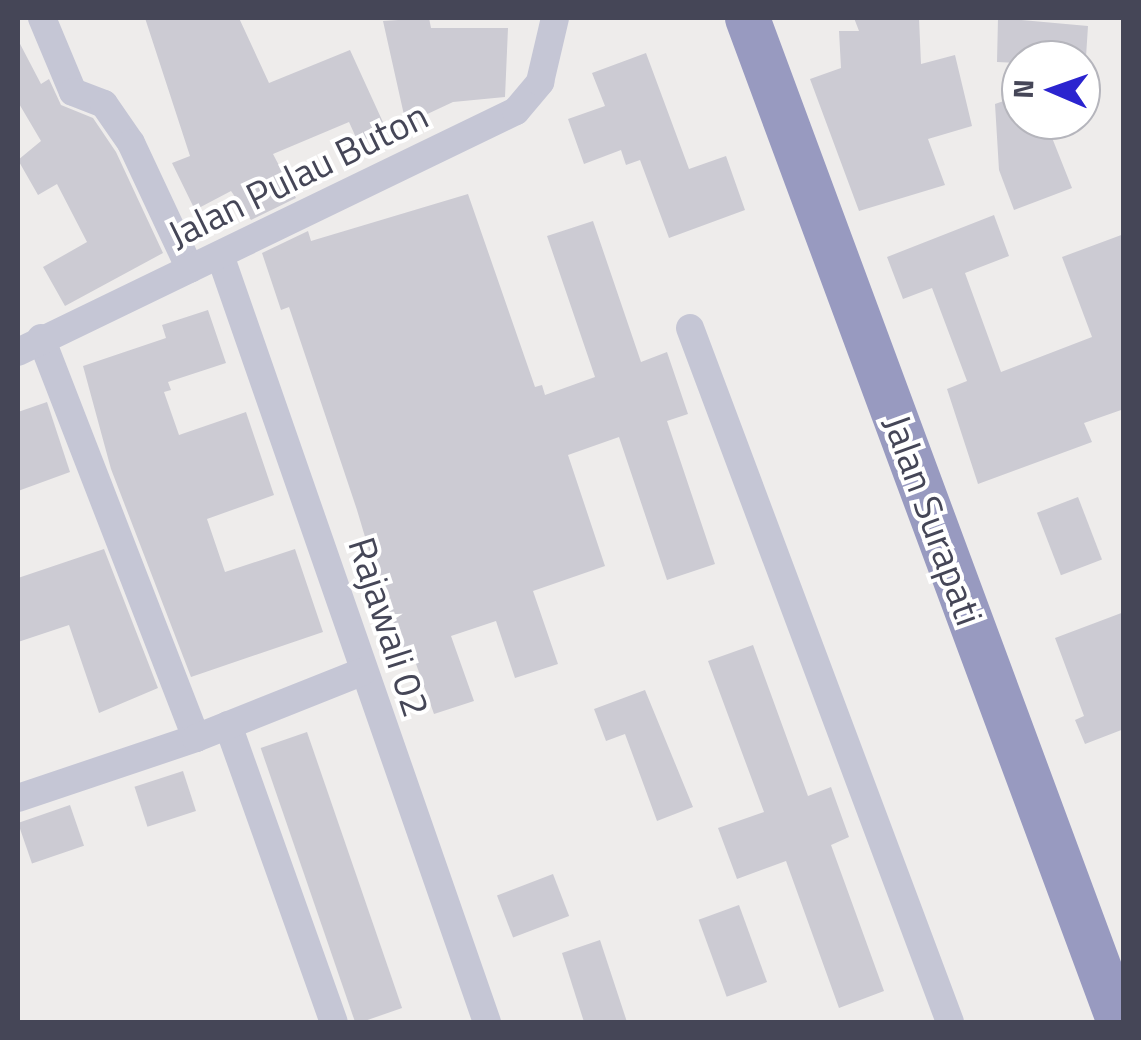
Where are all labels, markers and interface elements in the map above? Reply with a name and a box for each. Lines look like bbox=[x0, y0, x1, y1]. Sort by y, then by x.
north arrow bbox=[1001, 40, 1101, 140]
text: N bbox=[1001, 79, 1044, 99]
street label: Jalan Pulau Buton bbox=[161, 92, 435, 258]
street label: Jalan Surapati bbox=[874, 409, 992, 631]
street label: Rajawali 02 bbox=[339, 532, 439, 722]

